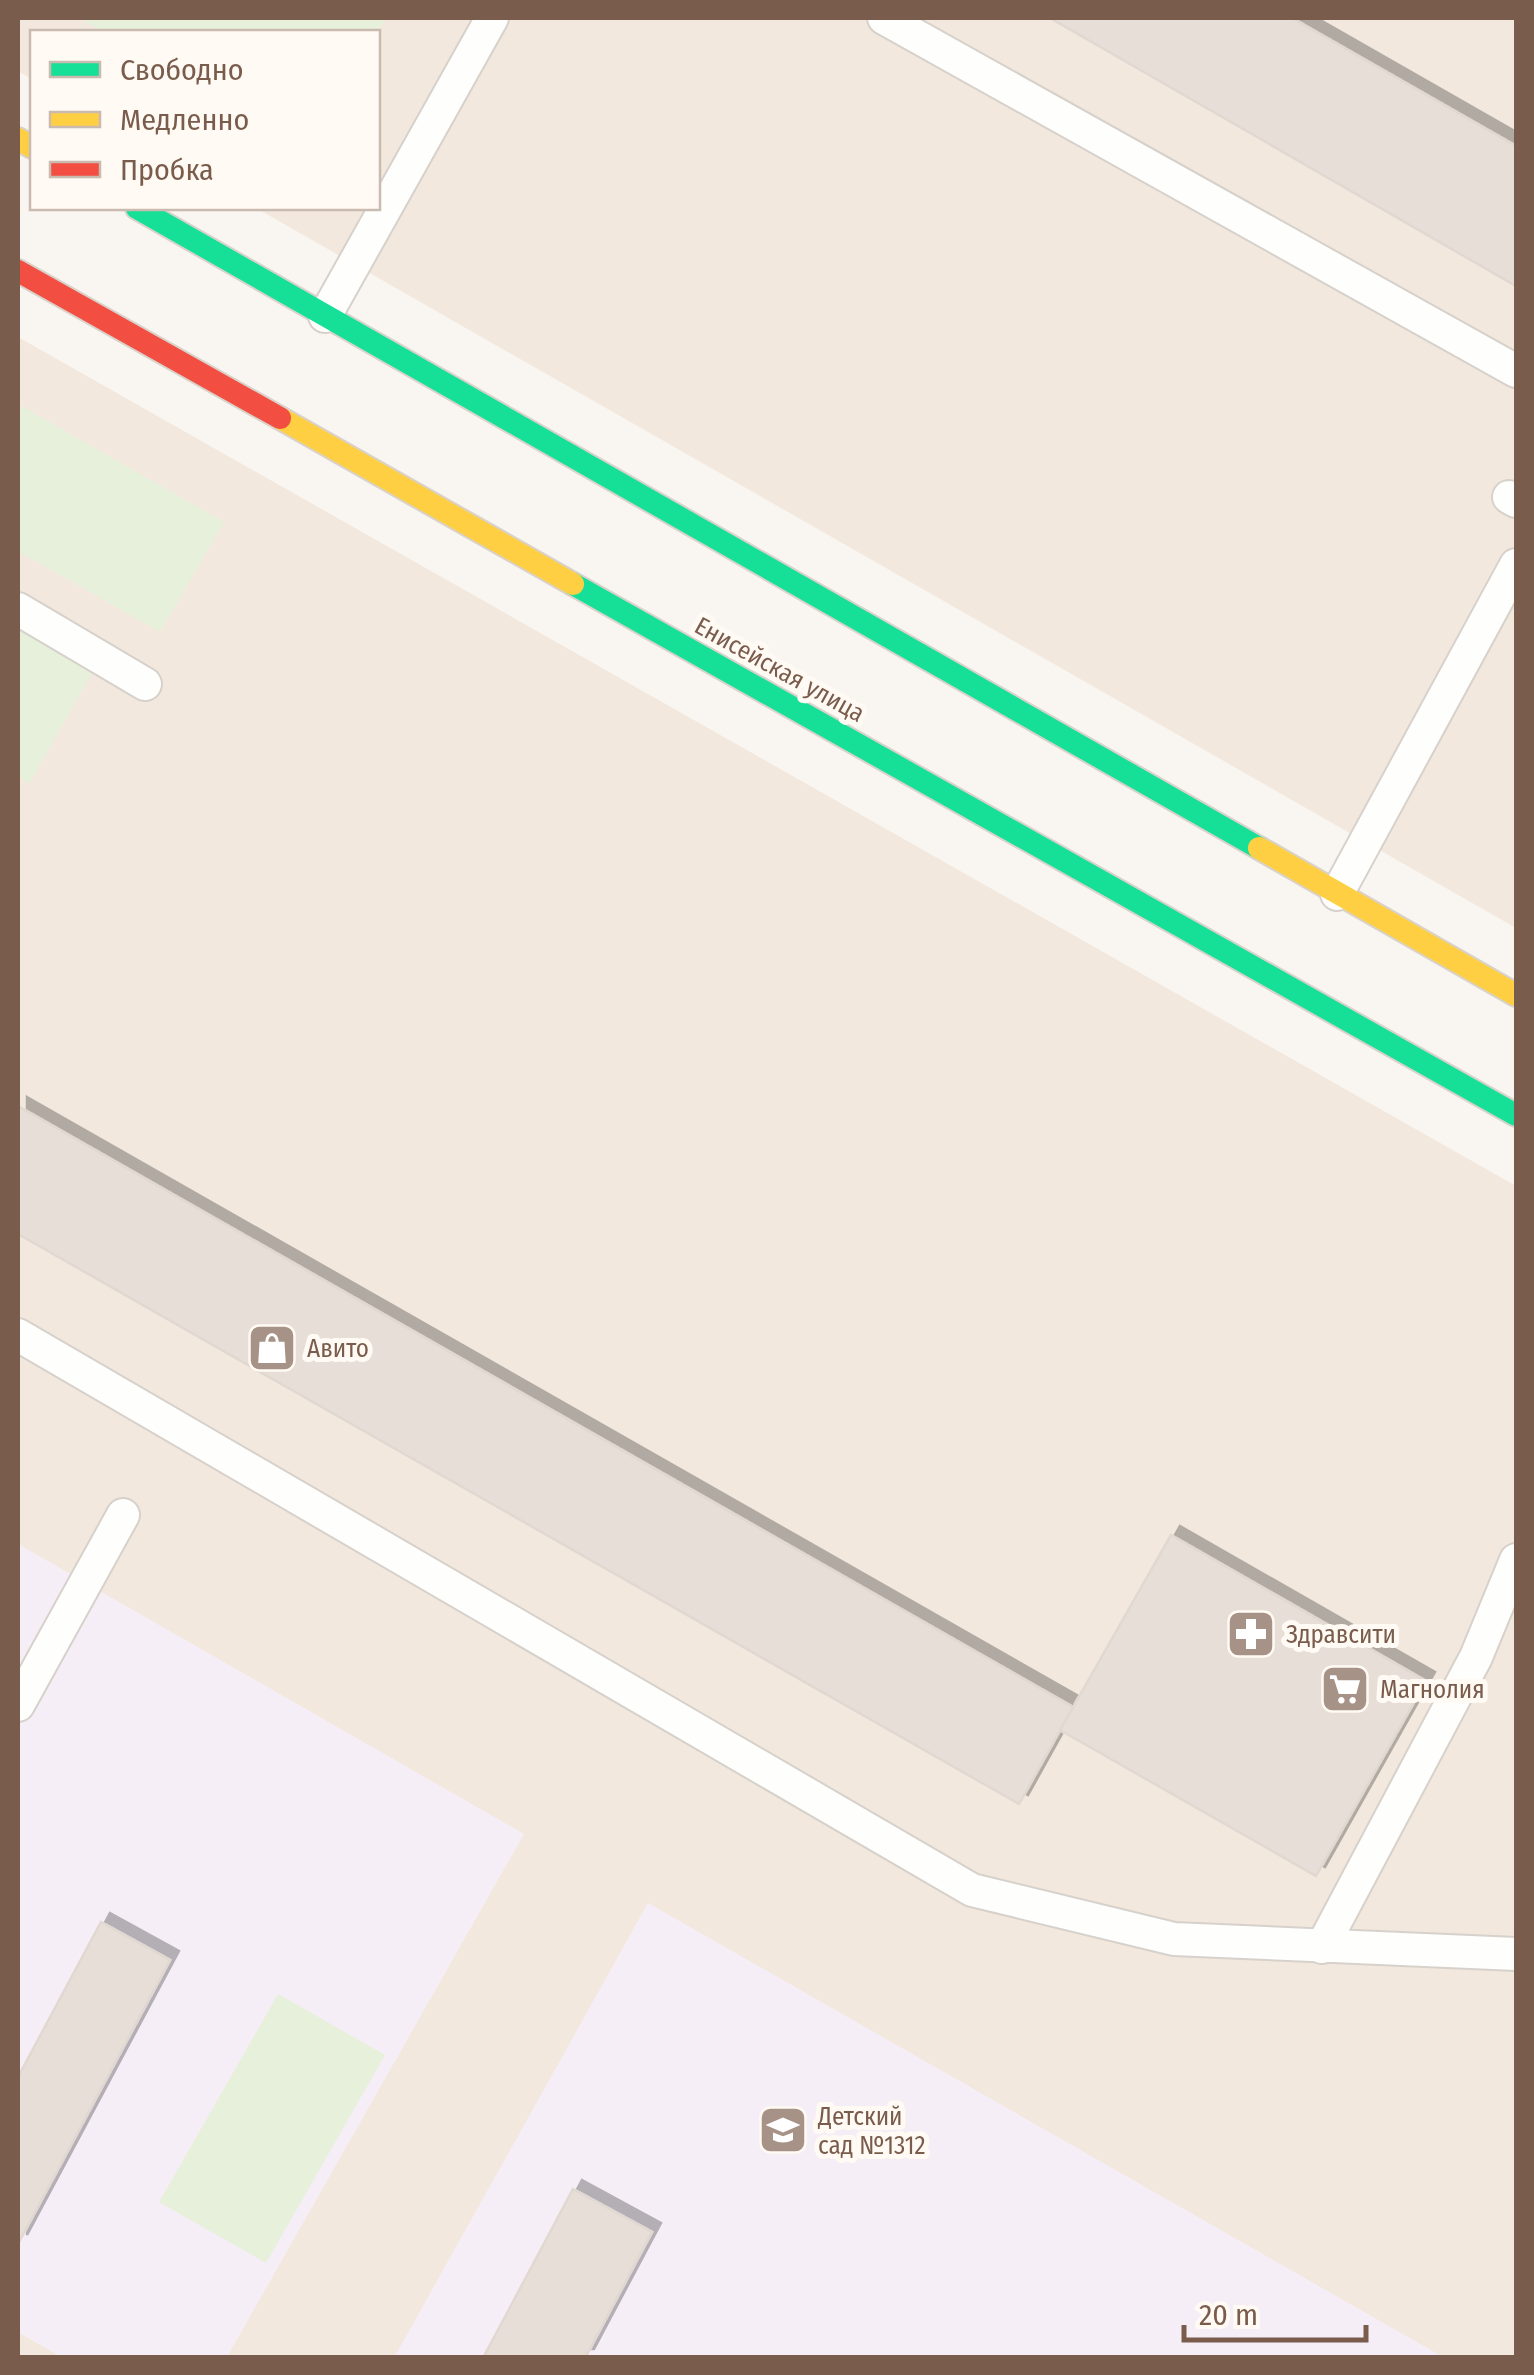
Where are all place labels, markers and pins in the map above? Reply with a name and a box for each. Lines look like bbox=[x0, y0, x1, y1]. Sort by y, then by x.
shop icon: Авито bbox=[246, 1322, 298, 1374]
place label: Авито bbox=[307, 1334, 369, 1364]
pharmacy icon: Здравсити bbox=[1225, 1608, 1277, 1660]
place label: Здравсити bbox=[1286, 1620, 1396, 1650]
supermarket icon: Магнолия bbox=[1319, 1663, 1371, 1715]
place label: Магнолия bbox=[1380, 1675, 1485, 1705]
place label: Детский сад №1312 bbox=[817, 2102, 926, 2161]
school or university icon: Детский сад №1312 bbox=[757, 2104, 809, 2156]

